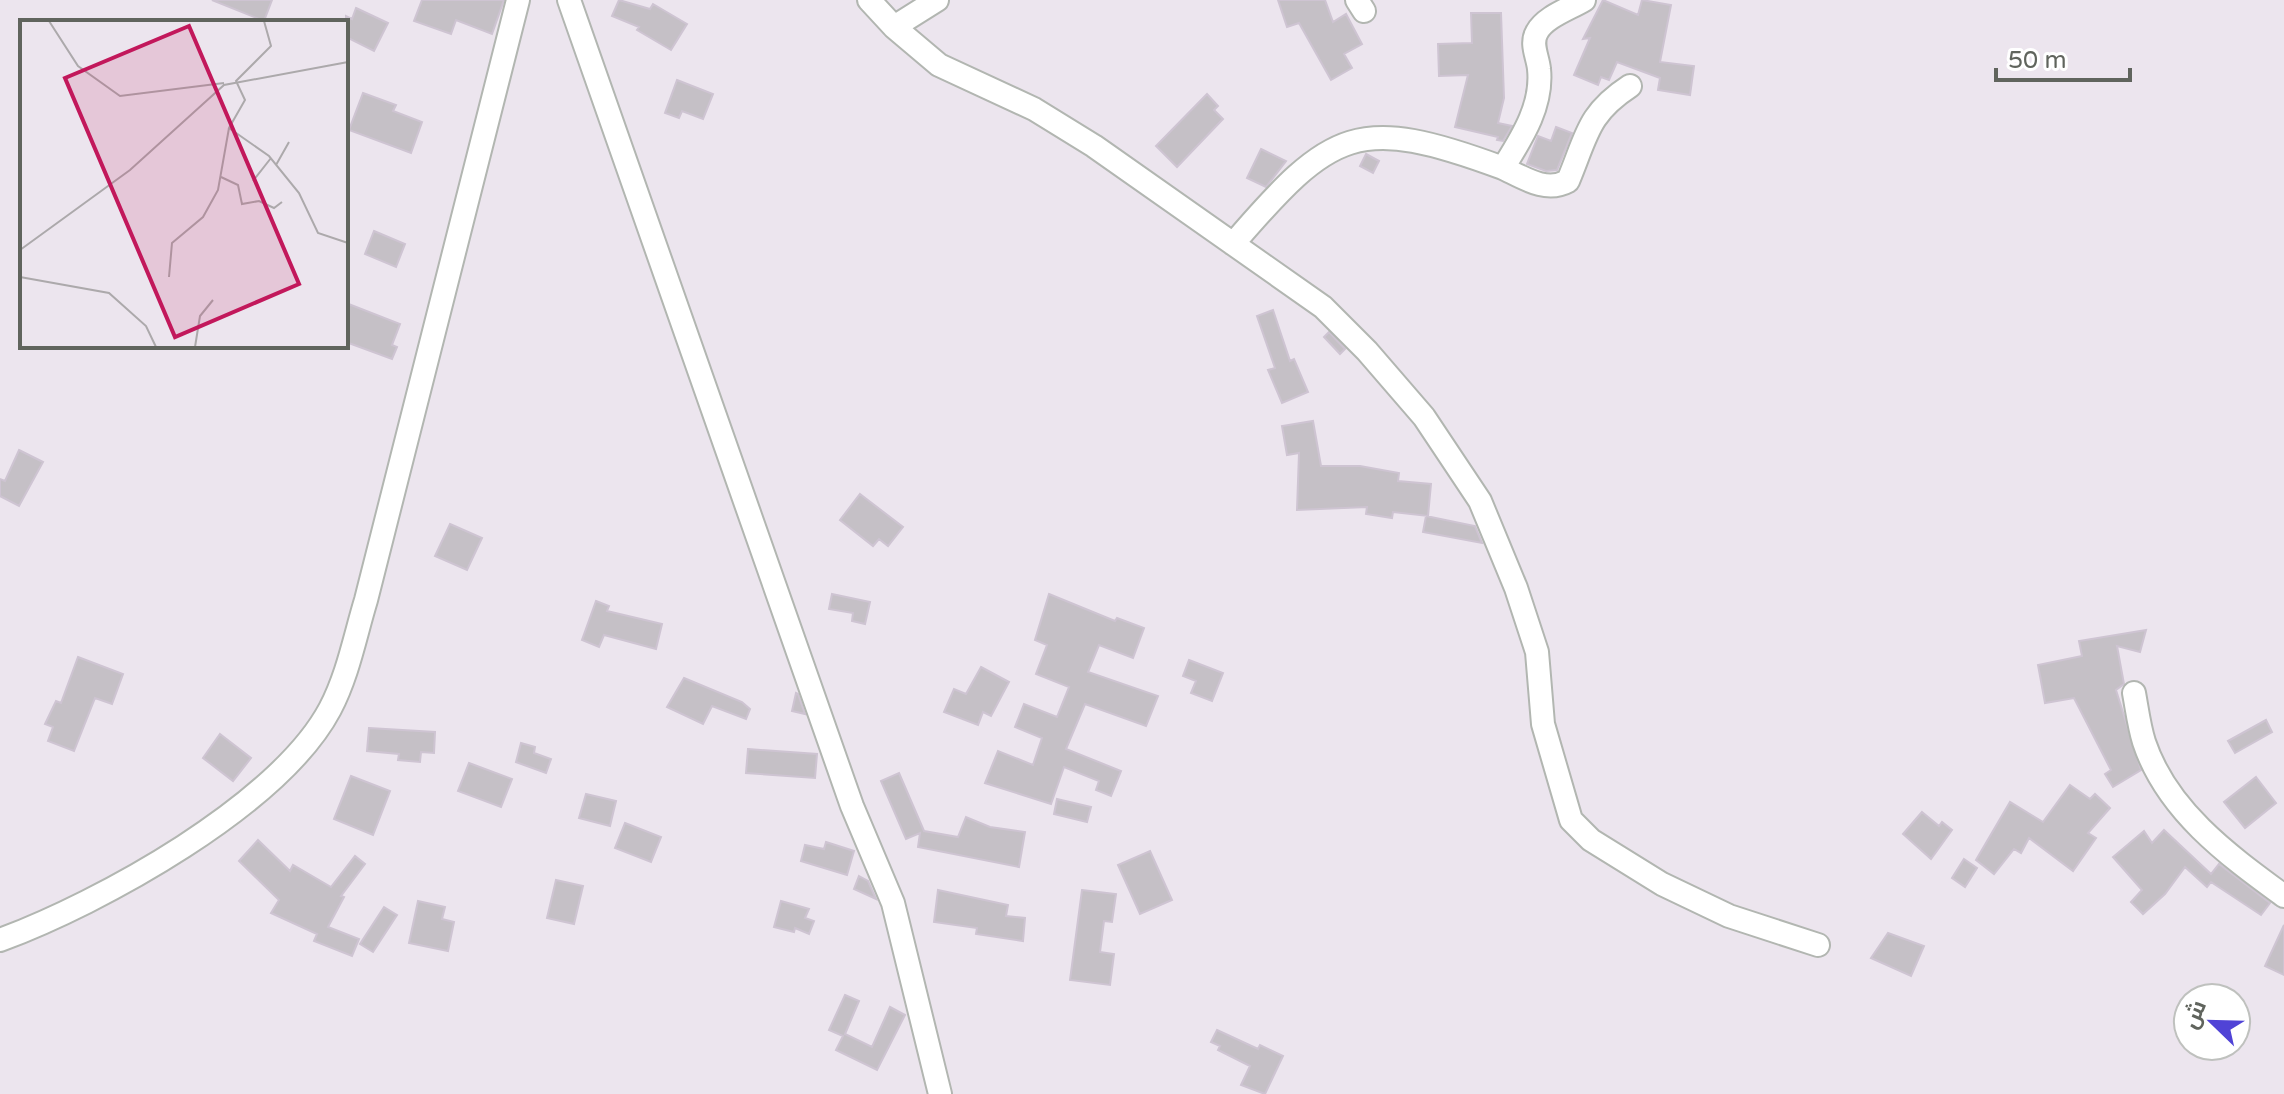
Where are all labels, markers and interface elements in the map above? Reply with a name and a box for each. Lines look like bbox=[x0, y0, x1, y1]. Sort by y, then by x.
inset map bbox=[20, 20, 348, 348]
scale bar bbox=[1996, 32, 2130, 82]
text: 50 m bbox=[2008, 46, 2066, 75]
north arrow bbox=[2172, 982, 2252, 1062]
text: ش bbox=[2177, 997, 2212, 1033]

